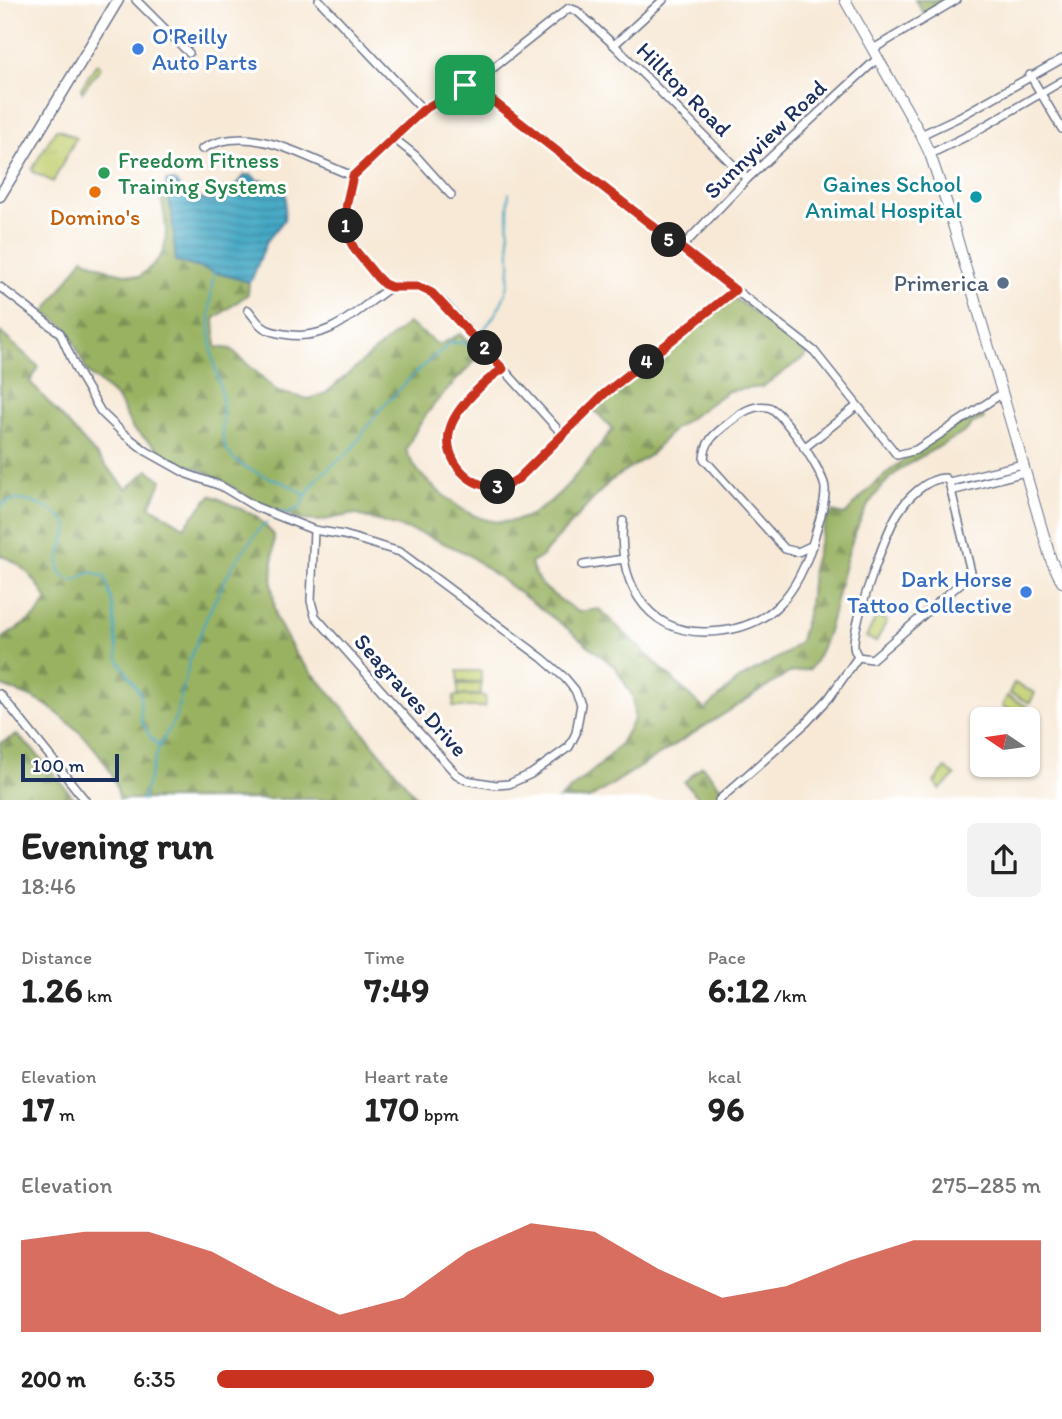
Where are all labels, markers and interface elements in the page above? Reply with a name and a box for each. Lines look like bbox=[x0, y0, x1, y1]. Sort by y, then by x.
place label: O'Reilly Auto Parts bbox=[152, 22, 257, 76]
street label: Hilltop Road bbox=[631, 36, 737, 142]
marker: O'Reilly Auto Parts bbox=[130, 41, 146, 57]
pin bbox=[435, 55, 495, 115]
icon: arrive bbox=[446, 66, 484, 104]
street label: Sunnyview Road bbox=[698, 73, 832, 205]
place label: Freedom Fitness Training Systems bbox=[118, 146, 287, 200]
marker: Freedom Fitness Training Systems bbox=[96, 165, 112, 181]
place label: Gaines School Animal Hospital bbox=[805, 170, 962, 224]
marker: Domino's bbox=[87, 184, 103, 200]
marker: Gaines School Animal Hospital bbox=[968, 189, 984, 205]
place label: Domino's bbox=[50, 203, 140, 231]
pin: 1 bbox=[328, 208, 364, 244]
text: 1 bbox=[341, 214, 350, 237]
pin: 5 bbox=[652, 222, 686, 258]
text: 5 bbox=[664, 228, 673, 251]
place label: Primerica bbox=[894, 269, 989, 297]
marker: Primerica bbox=[995, 275, 1011, 291]
pin: 2 bbox=[468, 330, 503, 366]
text: 2 bbox=[480, 336, 490, 359]
pin: 4 bbox=[630, 344, 664, 380]
text: 4 bbox=[641, 350, 652, 373]
pin: 3 bbox=[480, 470, 516, 504]
text: 3 bbox=[492, 475, 503, 498]
place label: Dark Horse Tattoo Collective bbox=[847, 565, 1012, 619]
marker: Dark Horse Tattoo Collective bbox=[1018, 584, 1034, 600]
street label: Seagraves Drive bbox=[348, 628, 474, 762]
north arrow bbox=[970, 707, 1040, 777]
map controls bbox=[970, 707, 1040, 777]
scale bar bbox=[21, 750, 119, 782]
text: 100 m bbox=[32, 754, 84, 777]
text: Evening run bbox=[21, 823, 214, 869]
button: share bbox=[967, 823, 1041, 897]
text: 18:46 bbox=[21, 872, 76, 900]
text: Distance bbox=[21, 946, 92, 969]
text: Time bbox=[364, 946, 405, 969]
text: Pace bbox=[708, 946, 746, 969]
text: 1.26 bbox=[21, 969, 83, 1011]
text: 7:49 bbox=[364, 969, 430, 1011]
text: 6:12 bbox=[708, 969, 769, 1011]
text: km bbox=[83, 984, 112, 1007]
text: /km bbox=[769, 984, 807, 1007]
text: Elevation bbox=[21, 1065, 97, 1088]
text: Heart rate bbox=[364, 1065, 448, 1088]
text: kcal bbox=[708, 1065, 741, 1088]
text: 17 bbox=[21, 1088, 55, 1130]
text: 170 bbox=[364, 1088, 420, 1130]
text: 96 bbox=[708, 1088, 744, 1130]
text: m bbox=[55, 1103, 75, 1126]
text: bpm bbox=[420, 1103, 459, 1126]
text: Elevation bbox=[21, 1171, 112, 1199]
text: 275–285 m bbox=[931, 1171, 1041, 1199]
text: 200 m bbox=[21, 1365, 86, 1393]
text: 6:35 bbox=[133, 1365, 175, 1393]

